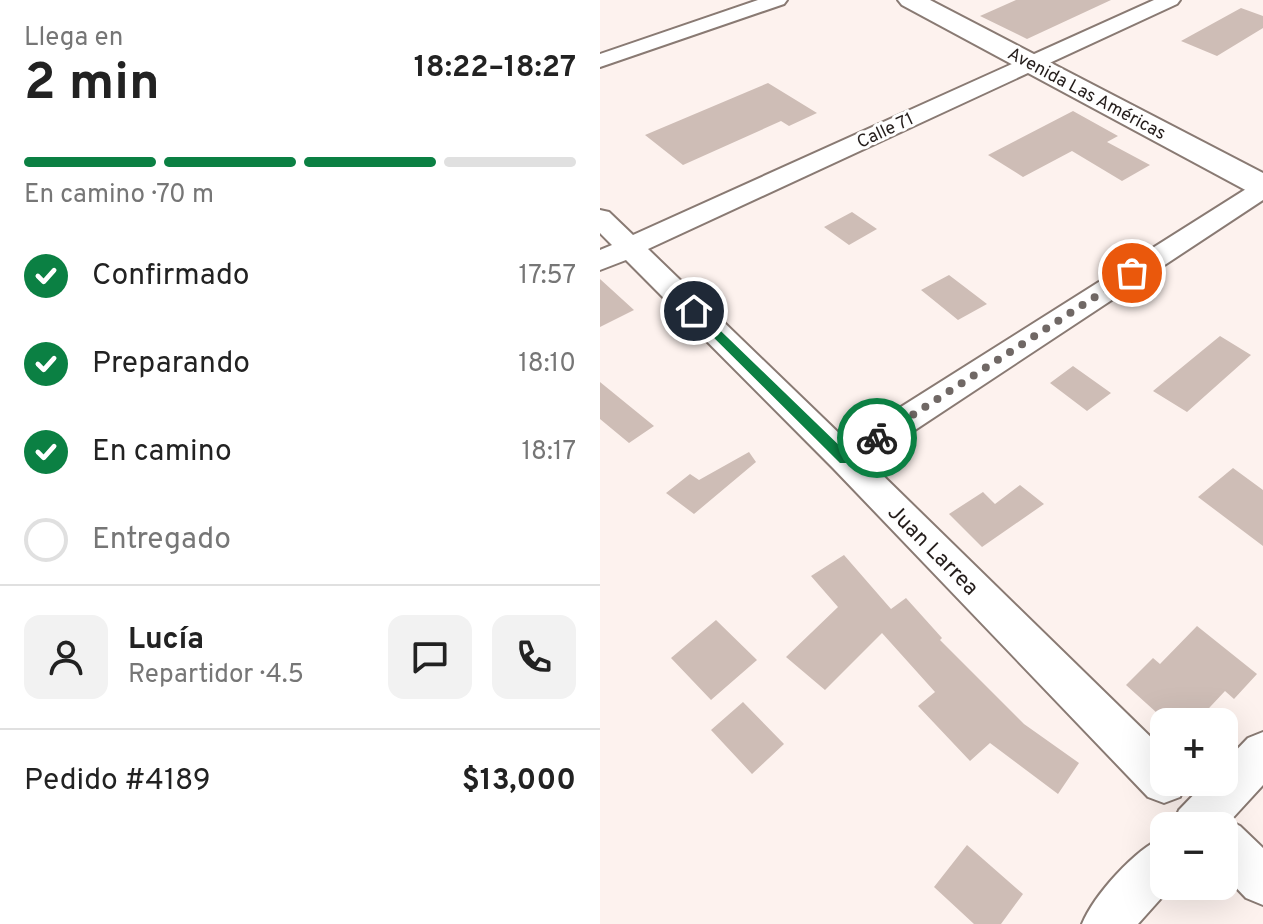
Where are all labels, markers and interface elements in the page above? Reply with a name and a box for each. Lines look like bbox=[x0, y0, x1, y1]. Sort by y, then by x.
text: Llega en bbox=[24, 22, 123, 55]
street label: Avenida Las Américas bbox=[1003, 43, 1169, 146]
text: 18:22–18:27 bbox=[414, 50, 576, 87]
text: 2 min bbox=[24, 52, 160, 118]
street label: Calle 71 bbox=[854, 108, 918, 154]
text: En camino · 70 m bbox=[24, 179, 214, 212]
pin bbox=[1098, 239, 1166, 307]
icon: bag bbox=[1110, 251, 1154, 295]
icon: check bbox=[24, 254, 68, 298]
text: Confirmado bbox=[92, 258, 250, 295]
text: 17:57 bbox=[519, 260, 576, 293]
pin bbox=[660, 277, 728, 345]
icon: home bbox=[672, 289, 716, 333]
icon: check bbox=[24, 342, 68, 386]
text: Preparando bbox=[92, 346, 250, 383]
text: 18:10 bbox=[518, 348, 576, 381]
courier bbox=[837, 398, 917, 478]
icon: bike bbox=[855, 416, 899, 460]
icon: check bbox=[24, 430, 68, 474]
text: En camino bbox=[92, 434, 232, 471]
text: 18:17 bbox=[521, 436, 576, 469]
street label: Juan Larrea bbox=[881, 500, 983, 602]
text: Entregado bbox=[92, 522, 231, 559]
button: person bbox=[24, 615, 108, 699]
button: chat bbox=[388, 615, 472, 699]
button: phone bbox=[492, 615, 576, 699]
text: Lucía bbox=[128, 622, 204, 659]
text: Repartidor · 4.5 bbox=[128, 659, 304, 692]
map controls bbox=[1150, 708, 1238, 900]
button: + bbox=[1150, 708, 1238, 796]
text: Pedido #4189 bbox=[24, 763, 211, 800]
text: $13,000 bbox=[462, 763, 576, 800]
button: − bbox=[1150, 812, 1238, 900]

